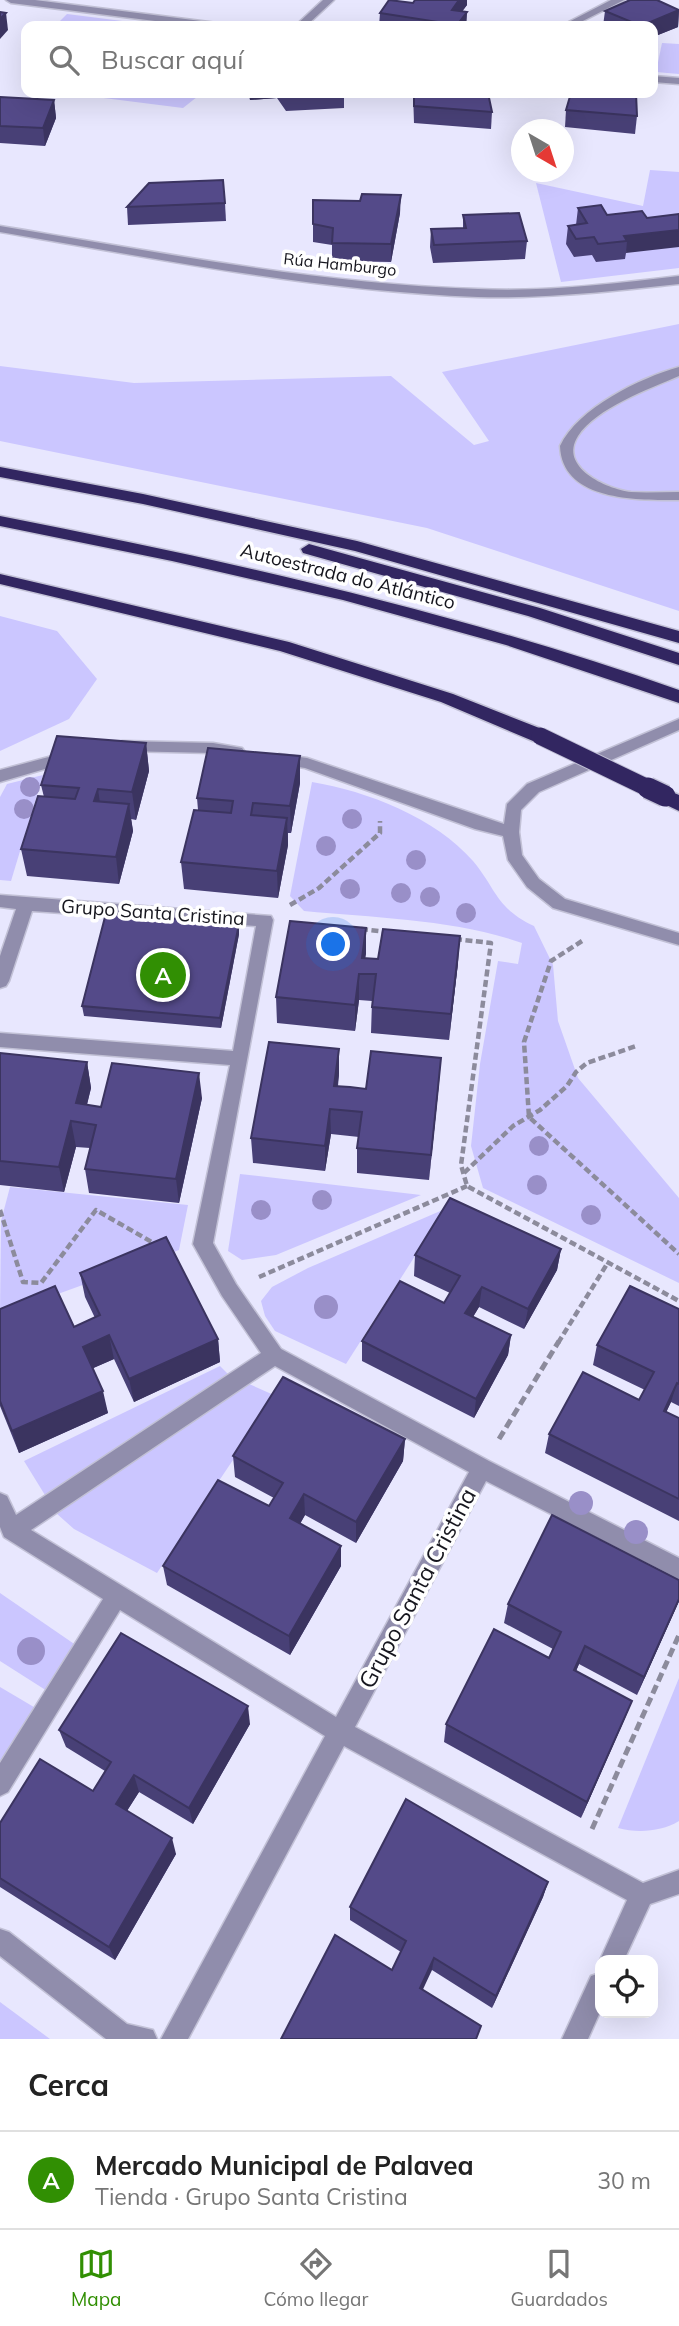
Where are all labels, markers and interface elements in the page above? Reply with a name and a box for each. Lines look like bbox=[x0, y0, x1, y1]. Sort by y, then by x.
search box bbox=[21, 21, 658, 98]
icon: search bbox=[45, 41, 83, 79]
text: Buscar aquí bbox=[101, 43, 244, 76]
north arrow bbox=[511, 119, 574, 182]
street label: Rúa Hamburgo bbox=[283, 248, 397, 280]
street label: Autoestrada do Atlántico bbox=[238, 538, 458, 614]
street label: Grupo Santa Cristina bbox=[60, 894, 246, 930]
your location bbox=[316, 927, 350, 961]
pin: A bbox=[140, 949, 186, 1001]
street label: Grupo Santa Cristina bbox=[352, 1483, 482, 1693]
map controls bbox=[595, 1955, 658, 2018]
button: locate bbox=[595, 1955, 658, 2018]
text: Cerca bbox=[28, 2066, 109, 2104]
text: Mercado Municipal de Palavea bbox=[95, 2149, 474, 2182]
text: A bbox=[42, 2166, 60, 2195]
text: 30 m bbox=[597, 2166, 651, 2195]
text: Tienda · Grupo Santa Cristina bbox=[95, 2182, 408, 2211]
tab: Mapa bbox=[71, 2245, 122, 2311]
tab: Cómo llegar bbox=[264, 2245, 368, 2311]
tab: Guardados bbox=[510, 2245, 608, 2311]

